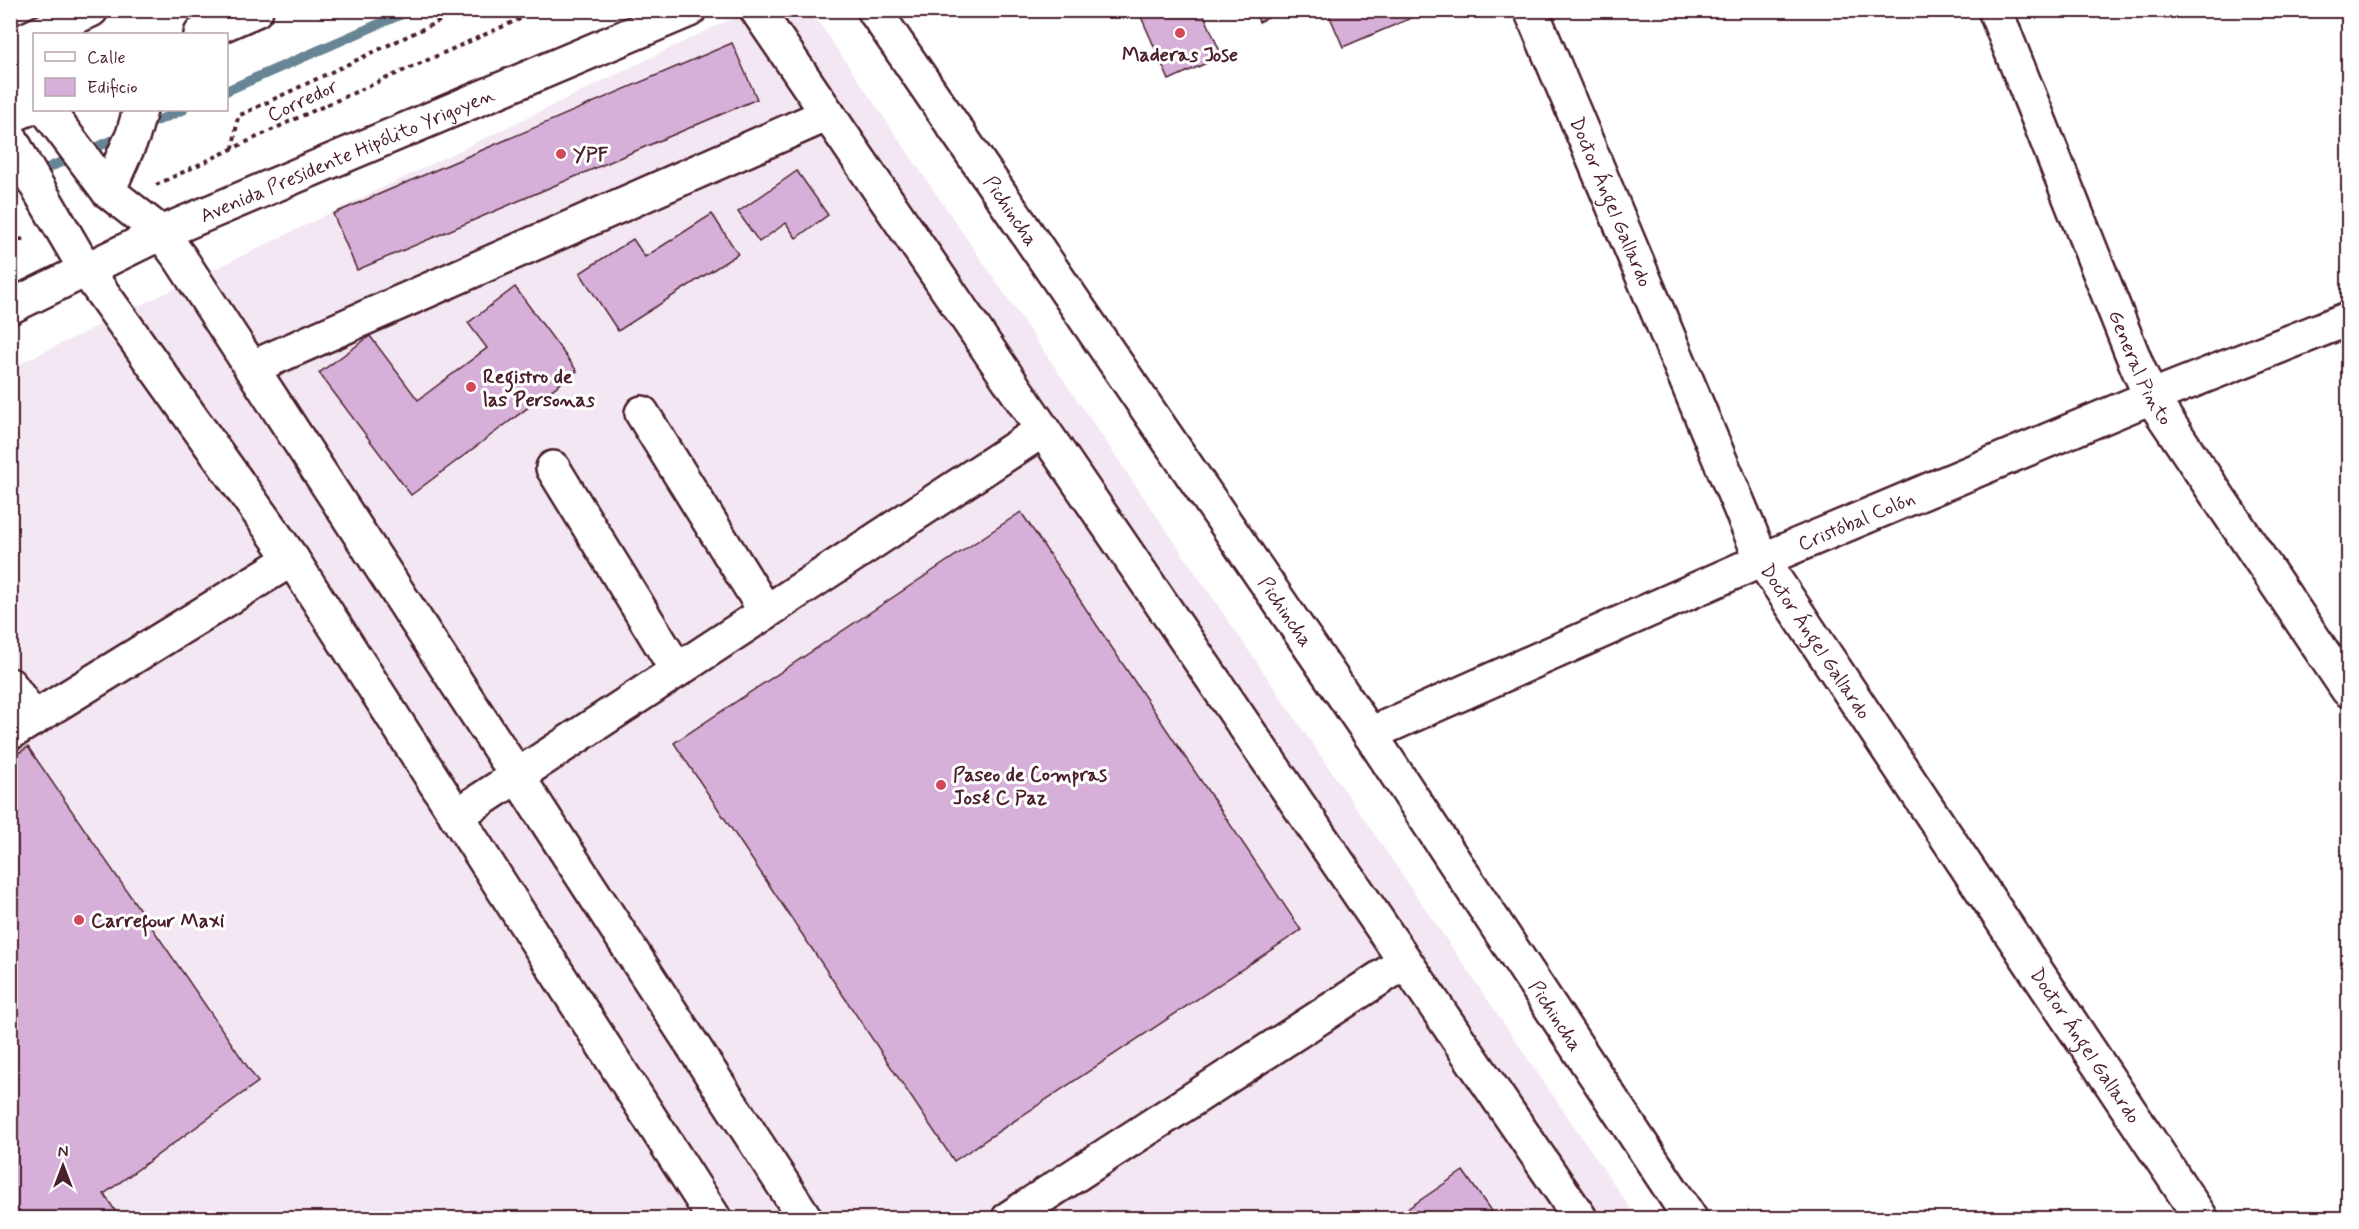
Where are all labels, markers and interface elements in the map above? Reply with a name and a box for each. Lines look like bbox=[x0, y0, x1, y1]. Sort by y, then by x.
marker: Maderas Jose bbox=[1173, 26, 1187, 40]
legend bbox=[33, 33, 228, 111]
place label: Maderas Jose bbox=[1122, 42, 1238, 69]
text: Calle bbox=[87, 46, 126, 70]
street label: Corredor bbox=[263, 73, 343, 129]
text: Edificio bbox=[87, 76, 138, 100]
street label: Avenida Presidente Hipólito Yrigoyen bbox=[196, 82, 499, 230]
street label: Doctor Ángel Gallardo bbox=[1562, 113, 1658, 291]
place label: YPF bbox=[573, 142, 608, 169]
marker: YPF bbox=[554, 147, 568, 161]
street label: Pichincha bbox=[976, 171, 1044, 252]
street label: General Pinto bbox=[2101, 306, 2178, 431]
place label: Registro de las Personas bbox=[483, 364, 595, 414]
marker: Registro de las Personas bbox=[464, 380, 478, 394]
street label: Cristóbal Colón bbox=[1794, 485, 1919, 558]
street label: Doctor Ángel Gallardo bbox=[1753, 559, 1877, 725]
street label: Pichincha bbox=[1251, 572, 1319, 653]
place label: Paseo de Compras José C Paz bbox=[953, 762, 1107, 812]
marker: Paseo de Compras José C Paz bbox=[934, 778, 948, 792]
place label: Carrefour Maxi bbox=[91, 908, 225, 937]
marker: Carrefour Maxi bbox=[72, 913, 86, 927]
street label: Doctor Ángel Gallardo bbox=[2023, 963, 2146, 1129]
street label: Pichincha bbox=[1522, 975, 1588, 1057]
north arrow bbox=[33, 1136, 93, 1196]
text: N bbox=[58, 1142, 68, 1163]

